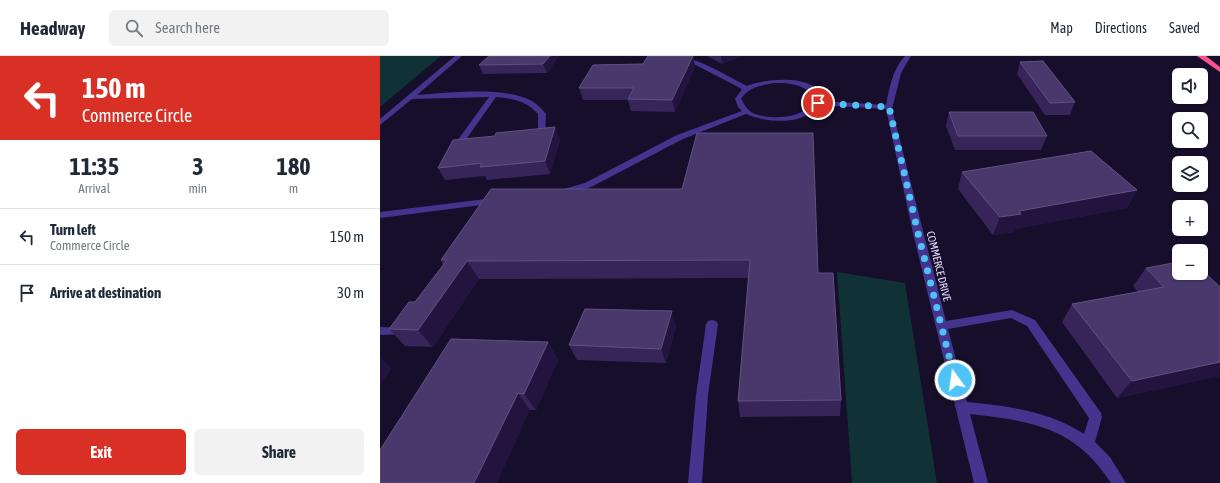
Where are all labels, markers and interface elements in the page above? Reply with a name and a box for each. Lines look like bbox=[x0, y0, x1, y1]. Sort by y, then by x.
search box bbox=[109, 10, 389, 46]
text: Headway bbox=[20, 17, 85, 39]
icon: search bbox=[123, 17, 145, 39]
text: Search here bbox=[155, 19, 220, 36]
text: Map bbox=[1050, 20, 1073, 36]
text: Directions bbox=[1095, 20, 1147, 36]
text: Saved bbox=[1169, 20, 1200, 36]
map controls bbox=[1172, 68, 1208, 280]
button: sound bbox=[1172, 68, 1208, 104]
icon: left bbox=[16, 72, 68, 124]
text: 150 m bbox=[82, 72, 145, 104]
pin bbox=[801, 86, 835, 120]
icon: arrive bbox=[807, 92, 829, 114]
text: Commerce Circle bbox=[82, 105, 192, 126]
button: search bbox=[1172, 112, 1208, 148]
text: 11:35 bbox=[70, 153, 119, 180]
text: 3 bbox=[192, 153, 203, 180]
text: 180 bbox=[277, 153, 310, 180]
button: layers bbox=[1172, 156, 1208, 192]
text: Arrival bbox=[78, 181, 110, 196]
text: min bbox=[188, 181, 207, 196]
text: m bbox=[289, 181, 298, 196]
button: + bbox=[1172, 200, 1208, 236]
text: Turn left bbox=[50, 221, 96, 238]
icon: left bbox=[16, 226, 38, 248]
text: 150 m bbox=[330, 228, 364, 245]
street label: COMMERCE DRIVE bbox=[925, 230, 954, 303]
text: Commerce Circle bbox=[50, 238, 130, 253]
button: − bbox=[1172, 244, 1208, 280]
icon: arrive bbox=[16, 282, 38, 304]
text: Arrive at destination bbox=[50, 284, 161, 301]
text: 30 m bbox=[337, 284, 364, 301]
position arrow bbox=[934, 359, 976, 401]
button: Exit bbox=[16, 429, 186, 475]
button: Share bbox=[194, 429, 364, 475]

